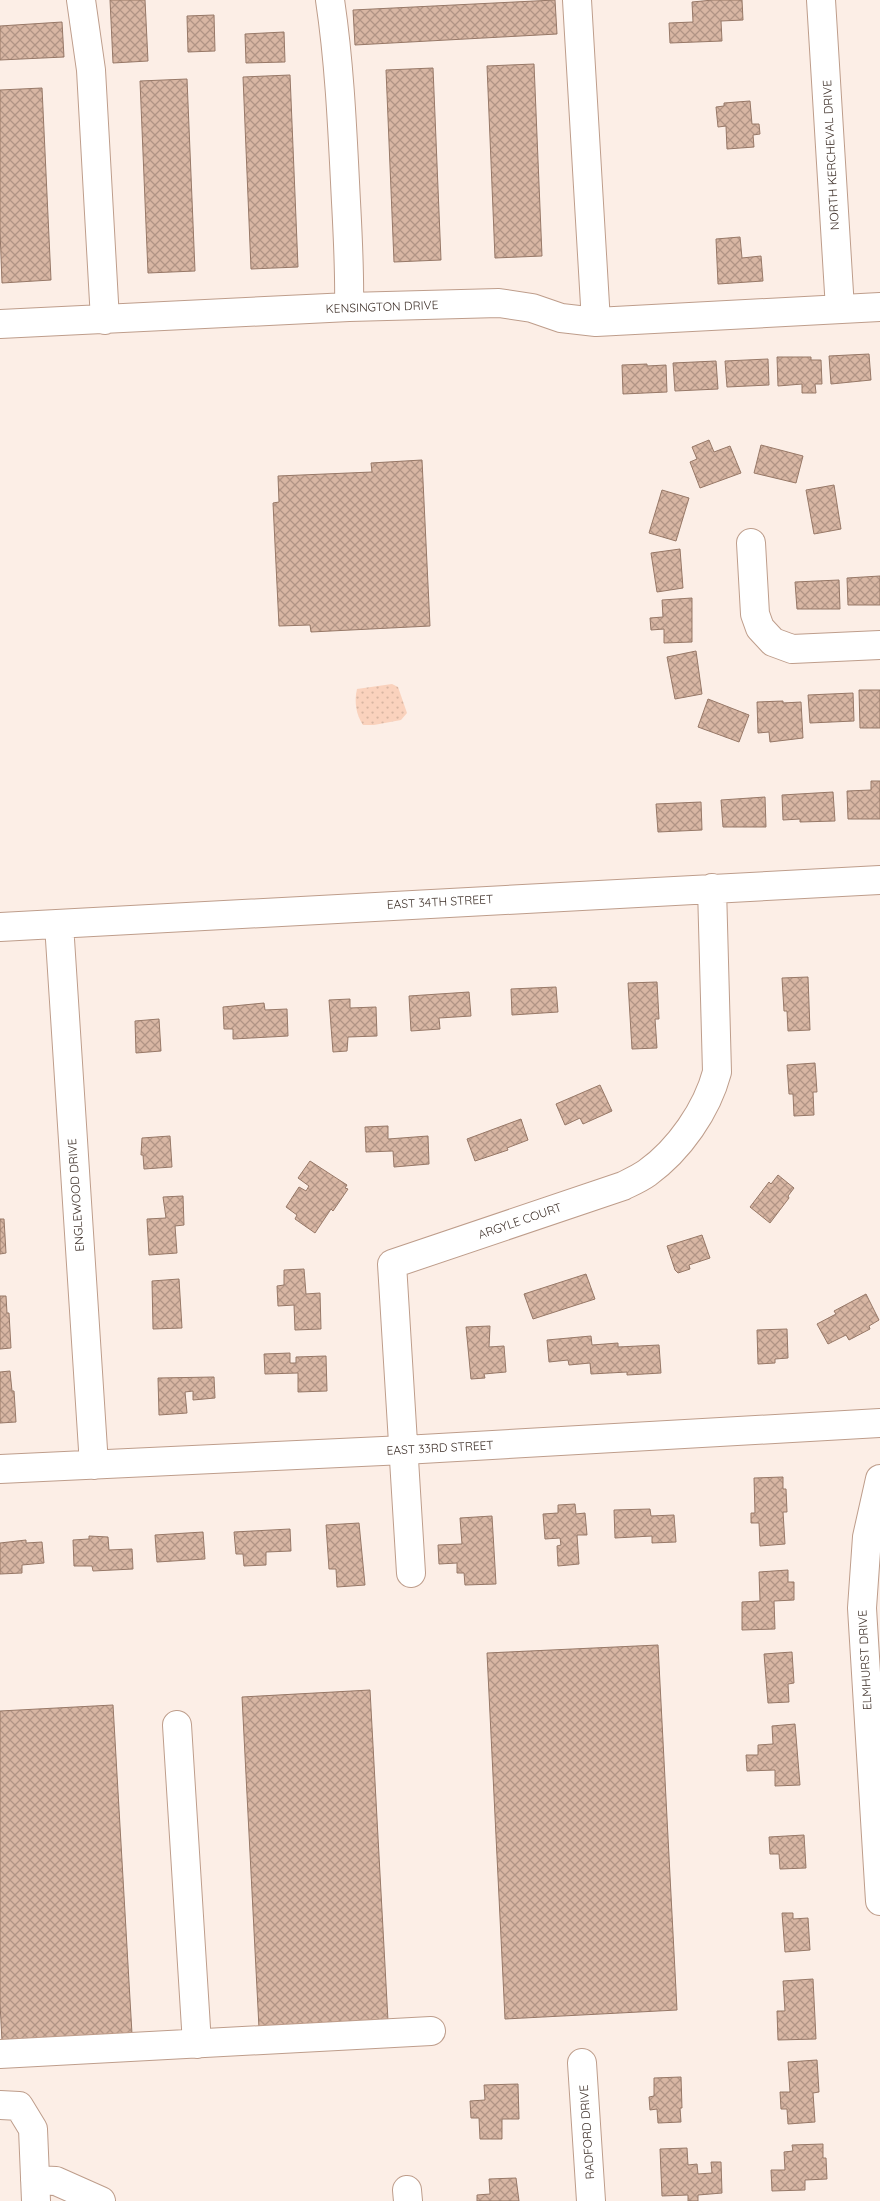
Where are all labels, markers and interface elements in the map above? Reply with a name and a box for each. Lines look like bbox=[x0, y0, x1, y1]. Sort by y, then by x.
street label: NORTH KERCHEVAL DRIVE bbox=[819, 79, 842, 231]
street label: KENSINGTON DRIVE bbox=[325, 297, 439, 316]
street label: EAST 34TH STREET bbox=[386, 891, 494, 912]
street label: ENGLEWOOD DRIVE bbox=[64, 1138, 87, 1252]
street label: ARGYLE COURT bbox=[476, 1199, 564, 1242]
street label: EAST 33RD STREET bbox=[386, 1437, 494, 1458]
street label: ELMHURST DRIVE bbox=[854, 1609, 875, 1710]
street label: RADFORD DRIVE bbox=[576, 2084, 597, 2180]

